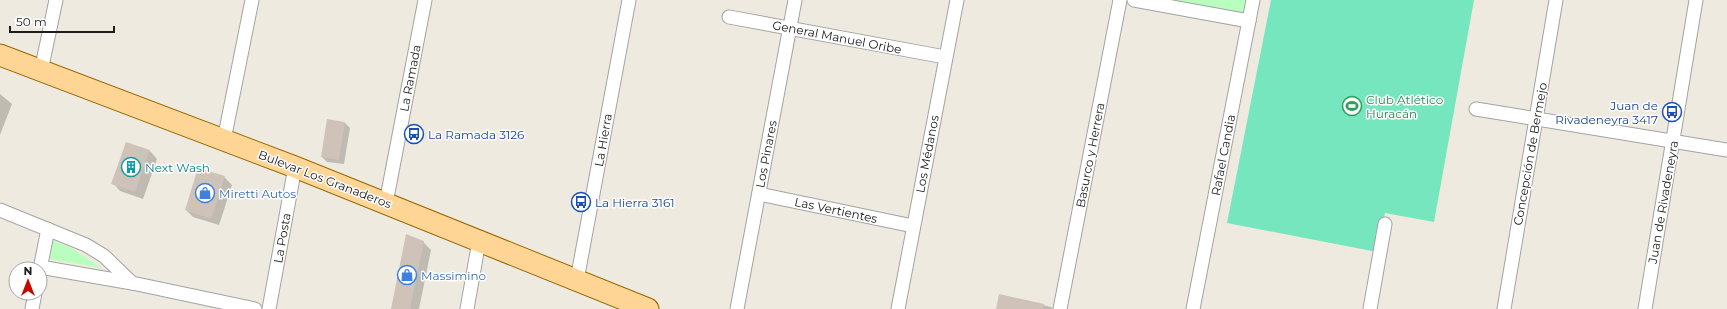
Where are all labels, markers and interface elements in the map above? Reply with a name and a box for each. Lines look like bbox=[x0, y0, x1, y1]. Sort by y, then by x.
scale bar bbox=[10, 8, 114, 34]
text: 50 m bbox=[16, 14, 47, 29]
street label: General Manuel Oribe bbox=[771, 17, 903, 57]
street label: La Ramada bbox=[396, 43, 424, 113]
street label: Concepción de Bermejo bbox=[1510, 81, 1550, 227]
place label: Club Atlético Huracán bbox=[1366, 92, 1443, 121]
sports icon: Club Atlético Huracán bbox=[1341, 95, 1363, 117]
place label: Juan de Rivadeneyra 3417 bbox=[1555, 98, 1658, 127]
street label: Basurco y Herrera bbox=[1072, 101, 1108, 209]
bus stop icon: Juan de Rivadeneyra 3417 bbox=[1661, 101, 1683, 123]
street label: La Hierra bbox=[591, 112, 615, 168]
street label: Rafael Candia bbox=[1208, 113, 1238, 197]
street label: Los Médanos bbox=[912, 114, 942, 194]
street label: Los Pinares bbox=[752, 119, 780, 189]
bus stop icon: La Ramada 3126 bbox=[403, 123, 425, 145]
place label: La Ramada 3126 bbox=[428, 127, 524, 142]
street label: Juan de Rivadeneyra bbox=[1645, 139, 1681, 266]
street label: Bulevar Los Granaderos bbox=[256, 147, 394, 211]
building icon: Next Wash bbox=[120, 156, 142, 178]
place label: Next Wash bbox=[145, 160, 210, 175]
shop icon: Miretti Autos bbox=[194, 182, 216, 204]
place label: Miretti Autos bbox=[219, 186, 296, 201]
bus stop icon: La Hierra 3161 bbox=[570, 191, 592, 213]
street label: Las Vertientes bbox=[793, 194, 879, 226]
place label: La Hierra 3161 bbox=[595, 195, 675, 210]
street label: La Posta bbox=[270, 212, 294, 264]
north arrow bbox=[8, 261, 48, 301]
text: N bbox=[24, 264, 32, 278]
shop icon: Massimino bbox=[396, 264, 418, 286]
place label: Massimino bbox=[421, 268, 486, 283]

